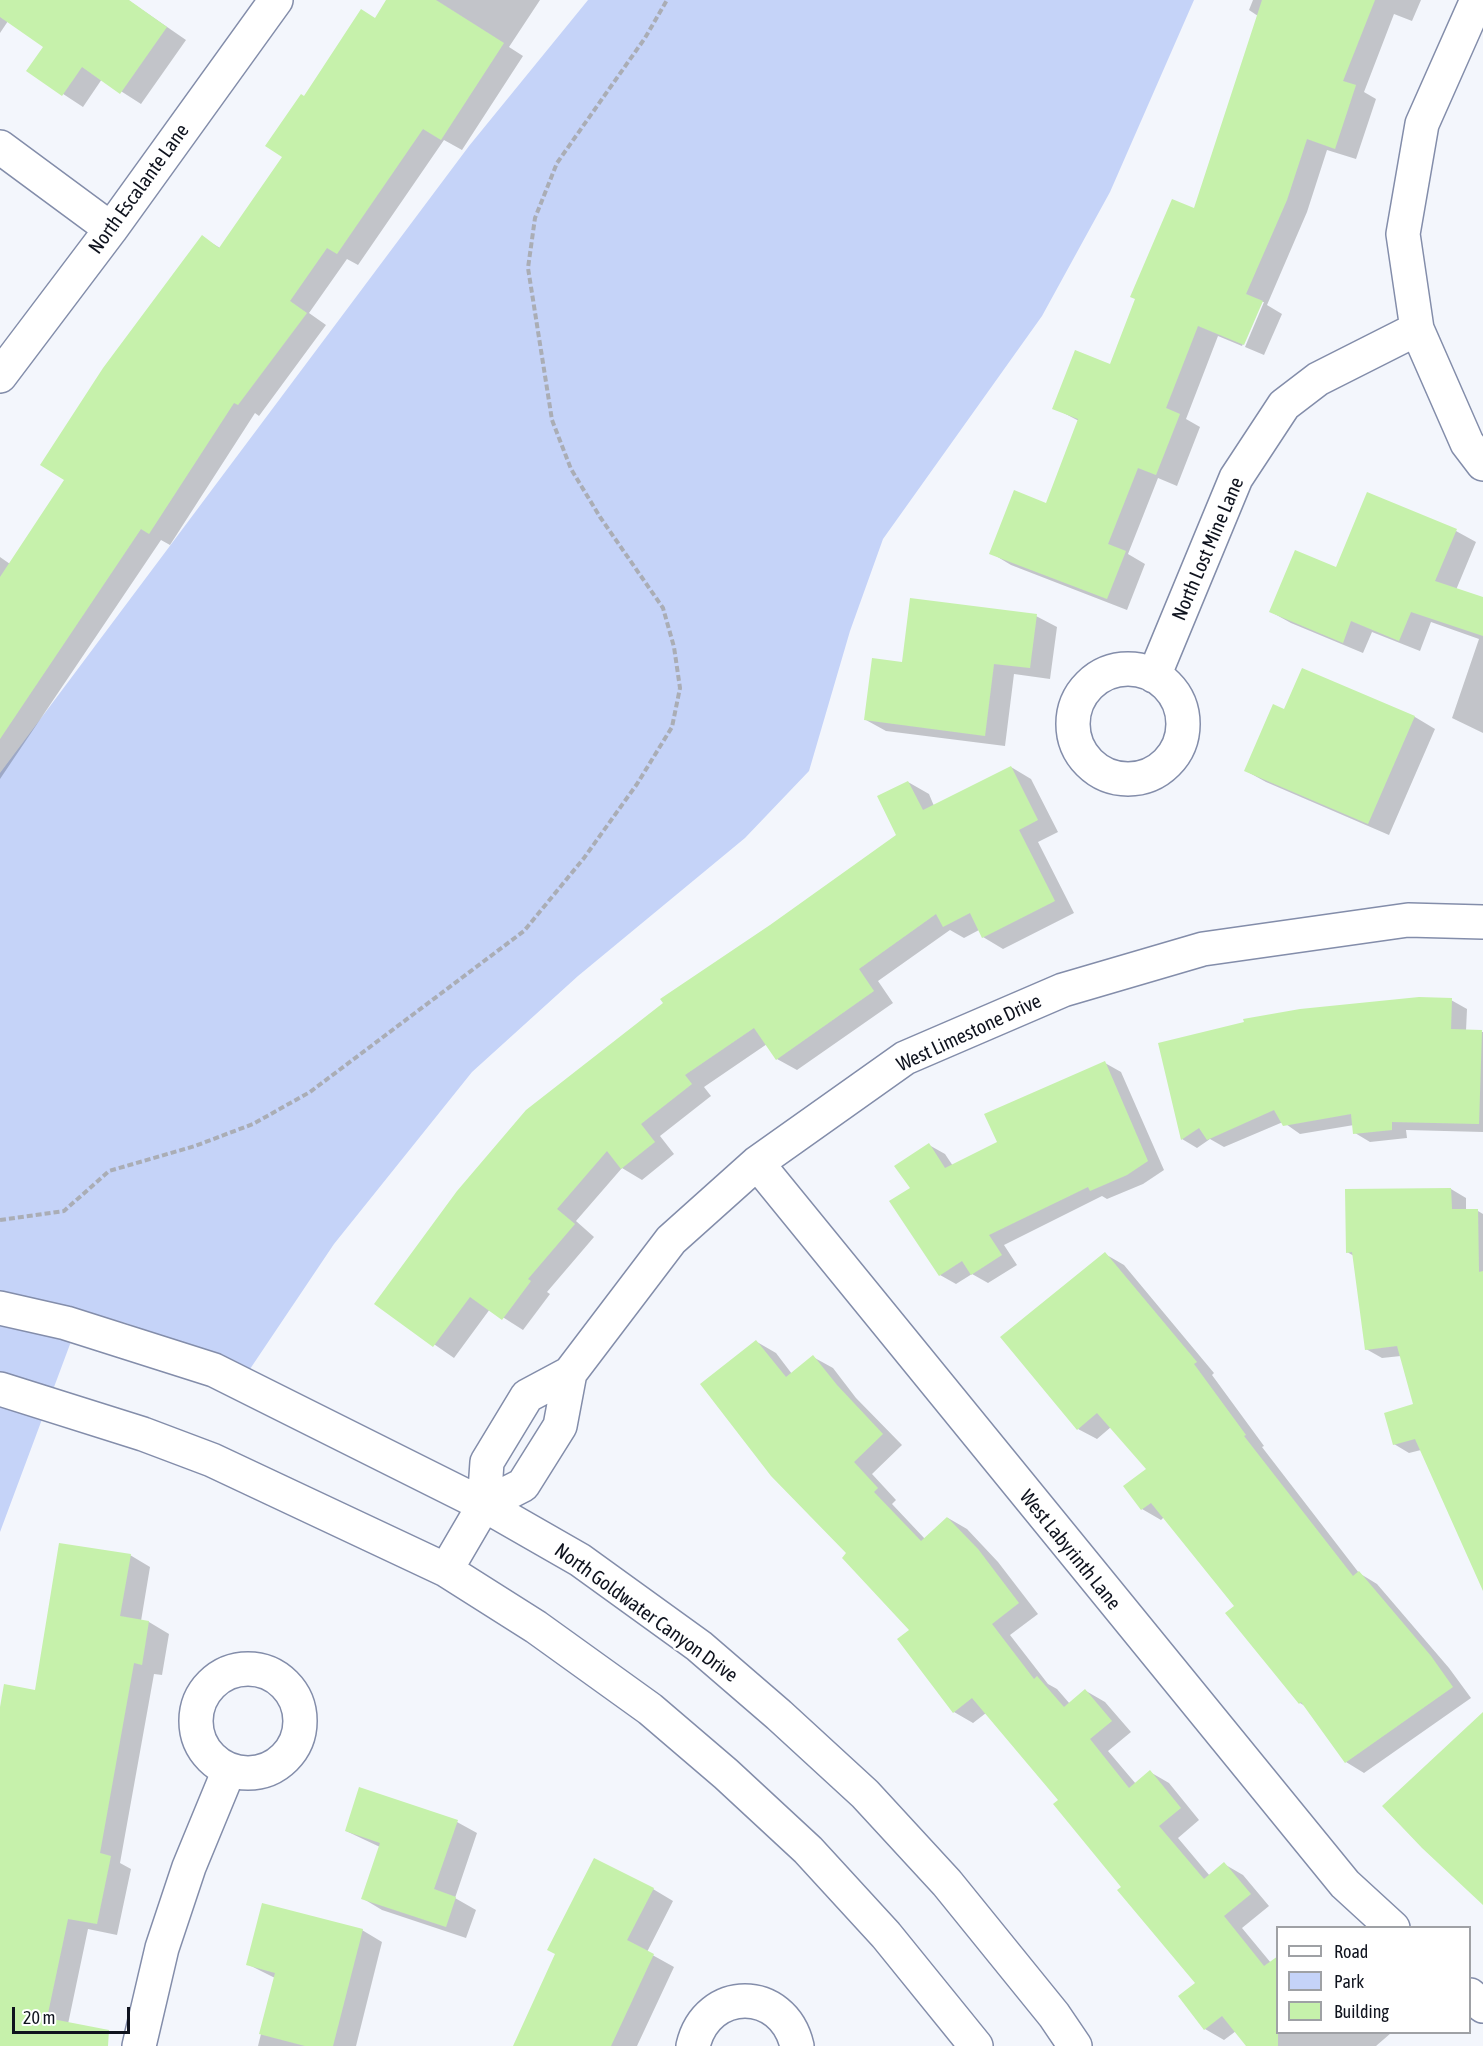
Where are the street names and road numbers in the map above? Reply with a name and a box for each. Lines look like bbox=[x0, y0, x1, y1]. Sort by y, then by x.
street label: North Escalante Lane bbox=[84, 119, 194, 259]
street label: North Lost Mine Lane bbox=[1167, 474, 1249, 624]
street label: West Limestone Drive bbox=[893, 989, 1045, 1077]
street label: West Labyrinth Lane bbox=[1014, 1485, 1126, 1615]
street label: North Goldwater Canyon Drive bbox=[550, 1538, 742, 1688]

